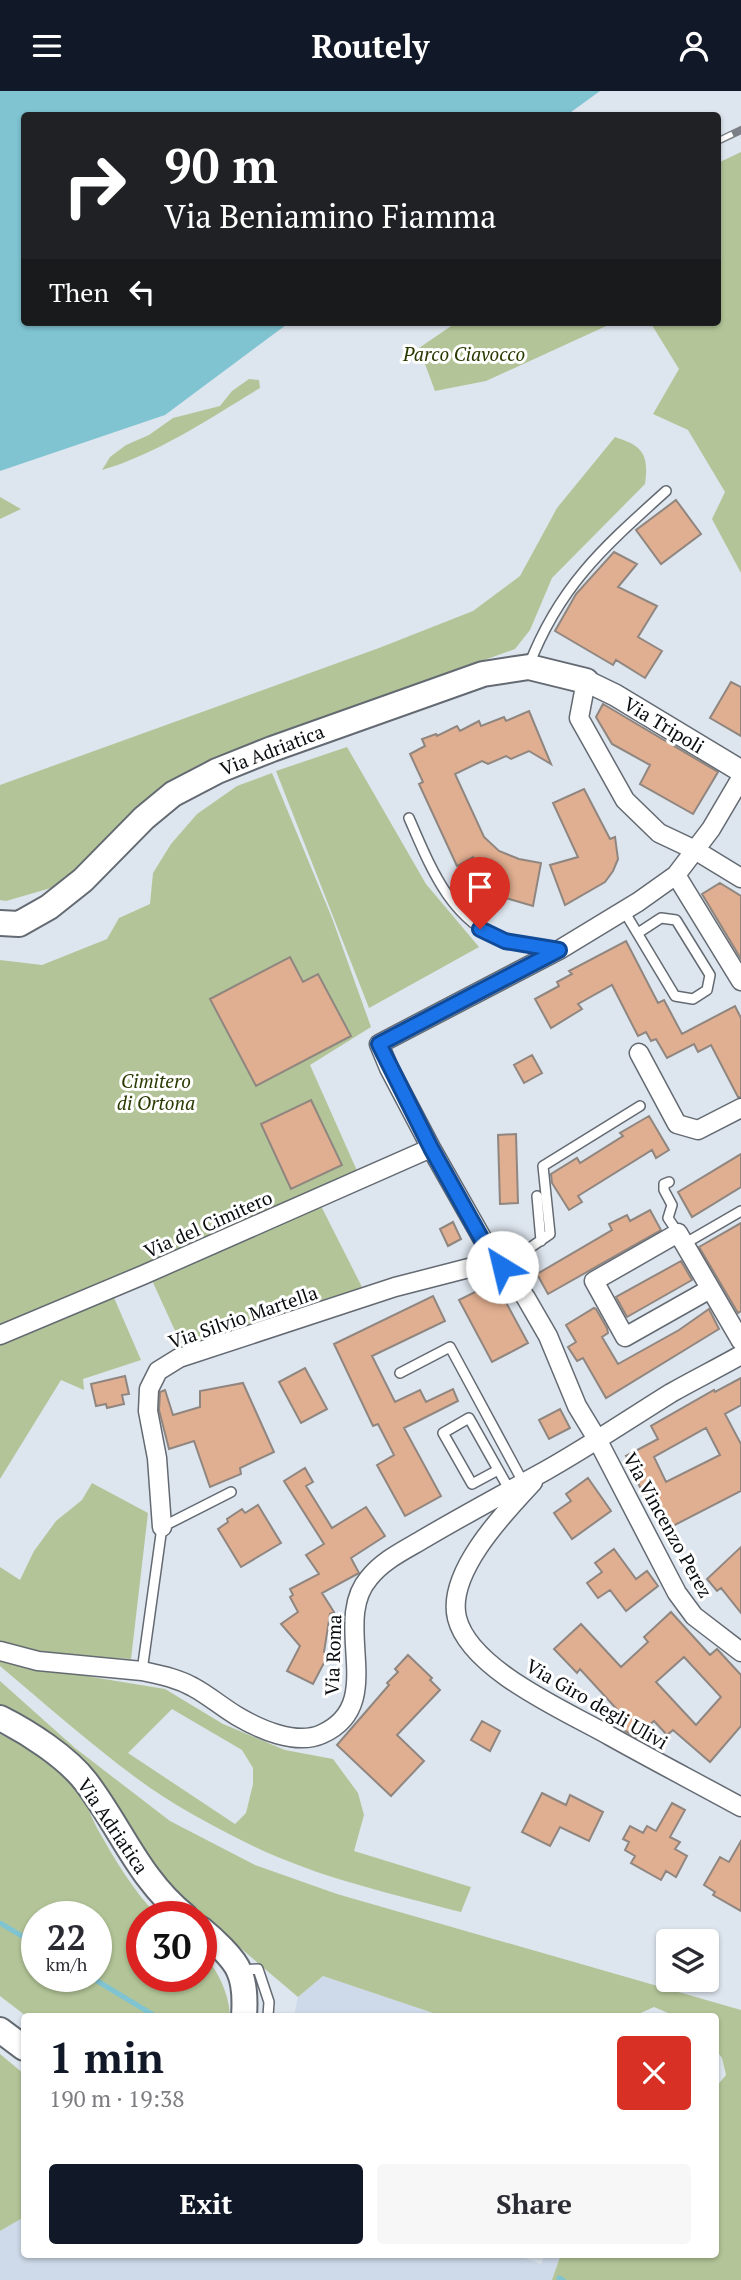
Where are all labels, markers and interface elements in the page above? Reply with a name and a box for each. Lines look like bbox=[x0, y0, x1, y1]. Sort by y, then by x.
text: Routely bbox=[312, 25, 429, 67]
icon: menu bbox=[28, 27, 66, 65]
icon: person bbox=[675, 27, 713, 65]
text: 90 m bbox=[164, 132, 278, 197]
icon: right bbox=[49, 140, 140, 231]
text: Via Beniamino Fiamma bbox=[164, 195, 496, 237]
icon: left bbox=[123, 273, 161, 311]
text: Then bbox=[49, 275, 109, 309]
park label: Parco Ciavocco bbox=[402, 341, 525, 366]
street label: Via Tripoli bbox=[619, 691, 709, 758]
street label: Via Adriatica bbox=[216, 718, 328, 781]
pin bbox=[450, 857, 510, 929]
icon: arrive bbox=[461, 868, 499, 906]
park label: Cimitero di Ortona bbox=[117, 1068, 195, 1115]
street label: Via del Cimitero bbox=[140, 1184, 276, 1263]
position arrow bbox=[465, 1230, 539, 1304]
street label: Via Silvio Martella bbox=[165, 1279, 321, 1354]
street label: Via Vincenzo Perez bbox=[618, 1448, 719, 1602]
street label: Via Roma bbox=[319, 1614, 346, 1696]
street label: Via Giro degli Ulivi bbox=[522, 1653, 673, 1754]
street label: Via Adriatica bbox=[72, 1773, 155, 1879]
speed limit sign: 30 bbox=[126, 1901, 217, 1992]
text: 22 bbox=[47, 1914, 86, 1960]
map controls bbox=[656, 1929, 719, 1992]
button: layers bbox=[656, 1929, 719, 1992]
text: km/h bbox=[46, 1952, 87, 1976]
text: 1 min bbox=[49, 2029, 164, 2085]
button: close bbox=[617, 2036, 691, 2110]
text: 190 m · 19:38 bbox=[49, 2083, 184, 2114]
button: Exit bbox=[49, 2164, 363, 2244]
button: Share bbox=[377, 2164, 691, 2244]

